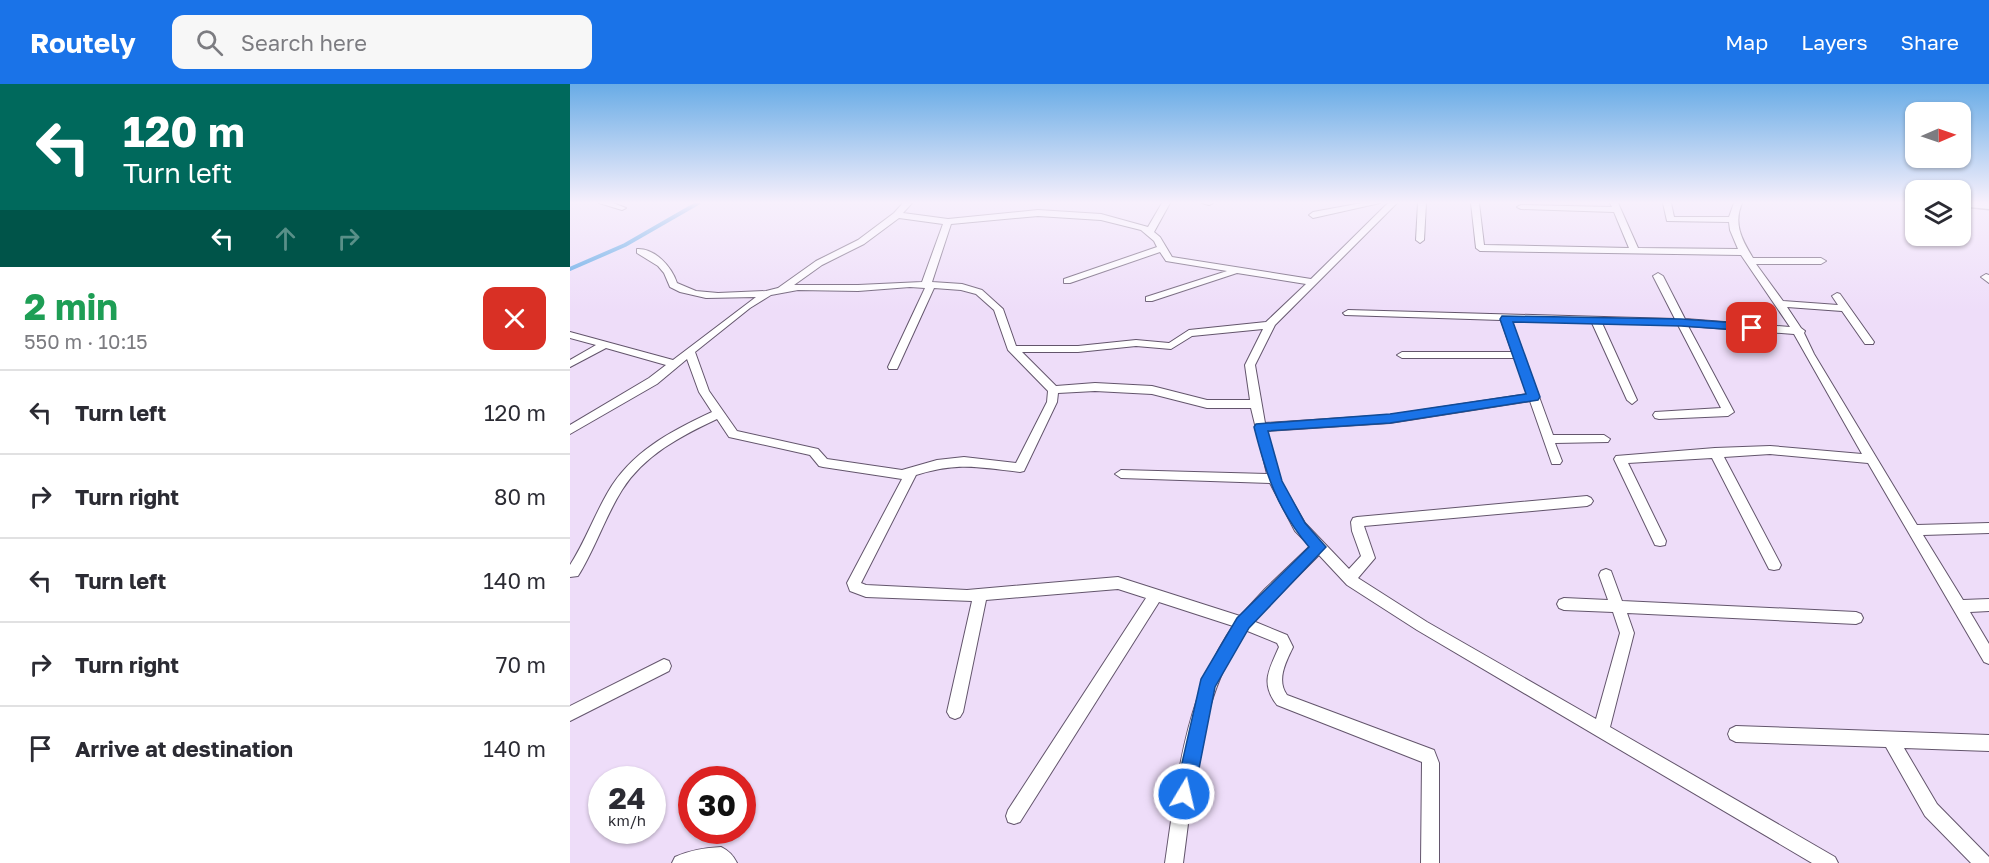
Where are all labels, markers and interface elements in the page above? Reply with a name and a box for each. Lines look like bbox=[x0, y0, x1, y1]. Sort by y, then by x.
search box bbox=[172, 15, 592, 69]
text: Routely bbox=[30, 26, 136, 59]
icon: search bbox=[193, 26, 226, 59]
text: Search here bbox=[241, 29, 367, 56]
text: Map bbox=[1725, 29, 1768, 55]
text: Layers bbox=[1801, 29, 1868, 55]
text: Share bbox=[1901, 29, 1959, 55]
north arrow bbox=[1905, 102, 1971, 168]
map controls bbox=[1905, 102, 1971, 246]
text: 120 m bbox=[123, 106, 245, 156]
icon: left bbox=[24, 108, 102, 186]
text: Turn left bbox=[123, 157, 232, 189]
button: layers bbox=[1905, 180, 1971, 246]
icon: left bbox=[206, 222, 239, 255]
icon: ahead bbox=[269, 222, 302, 255]
icon: right bbox=[332, 222, 365, 255]
text: 2 min bbox=[24, 285, 118, 328]
button: close bbox=[483, 287, 546, 350]
pin bbox=[1726, 302, 1777, 353]
icon: arrive bbox=[1735, 311, 1768, 344]
text: 550 m · 10:15 bbox=[24, 329, 148, 353]
icon: left bbox=[24, 396, 57, 429]
text: Turn left bbox=[75, 399, 166, 426]
text: 120 m bbox=[484, 399, 546, 426]
icon: right bbox=[24, 480, 57, 513]
text: Turn right bbox=[75, 483, 179, 510]
text: 80 m bbox=[494, 483, 546, 510]
icon: left bbox=[24, 564, 57, 597]
text: Turn left bbox=[75, 567, 166, 594]
text: 140 m bbox=[483, 567, 546, 594]
icon: right bbox=[24, 648, 57, 681]
text: Turn right bbox=[75, 651, 179, 678]
text: 70 m bbox=[496, 651, 546, 678]
icon: arrive bbox=[24, 732, 57, 765]
text: Arrive at destination bbox=[75, 735, 293, 762]
text: 140 m bbox=[483, 735, 546, 762]
position arrow bbox=[1152, 762, 1216, 826]
speed limit sign: 30 bbox=[678, 766, 756, 844]
text: 24 bbox=[608, 780, 646, 816]
text: km/h bbox=[608, 811, 646, 829]

